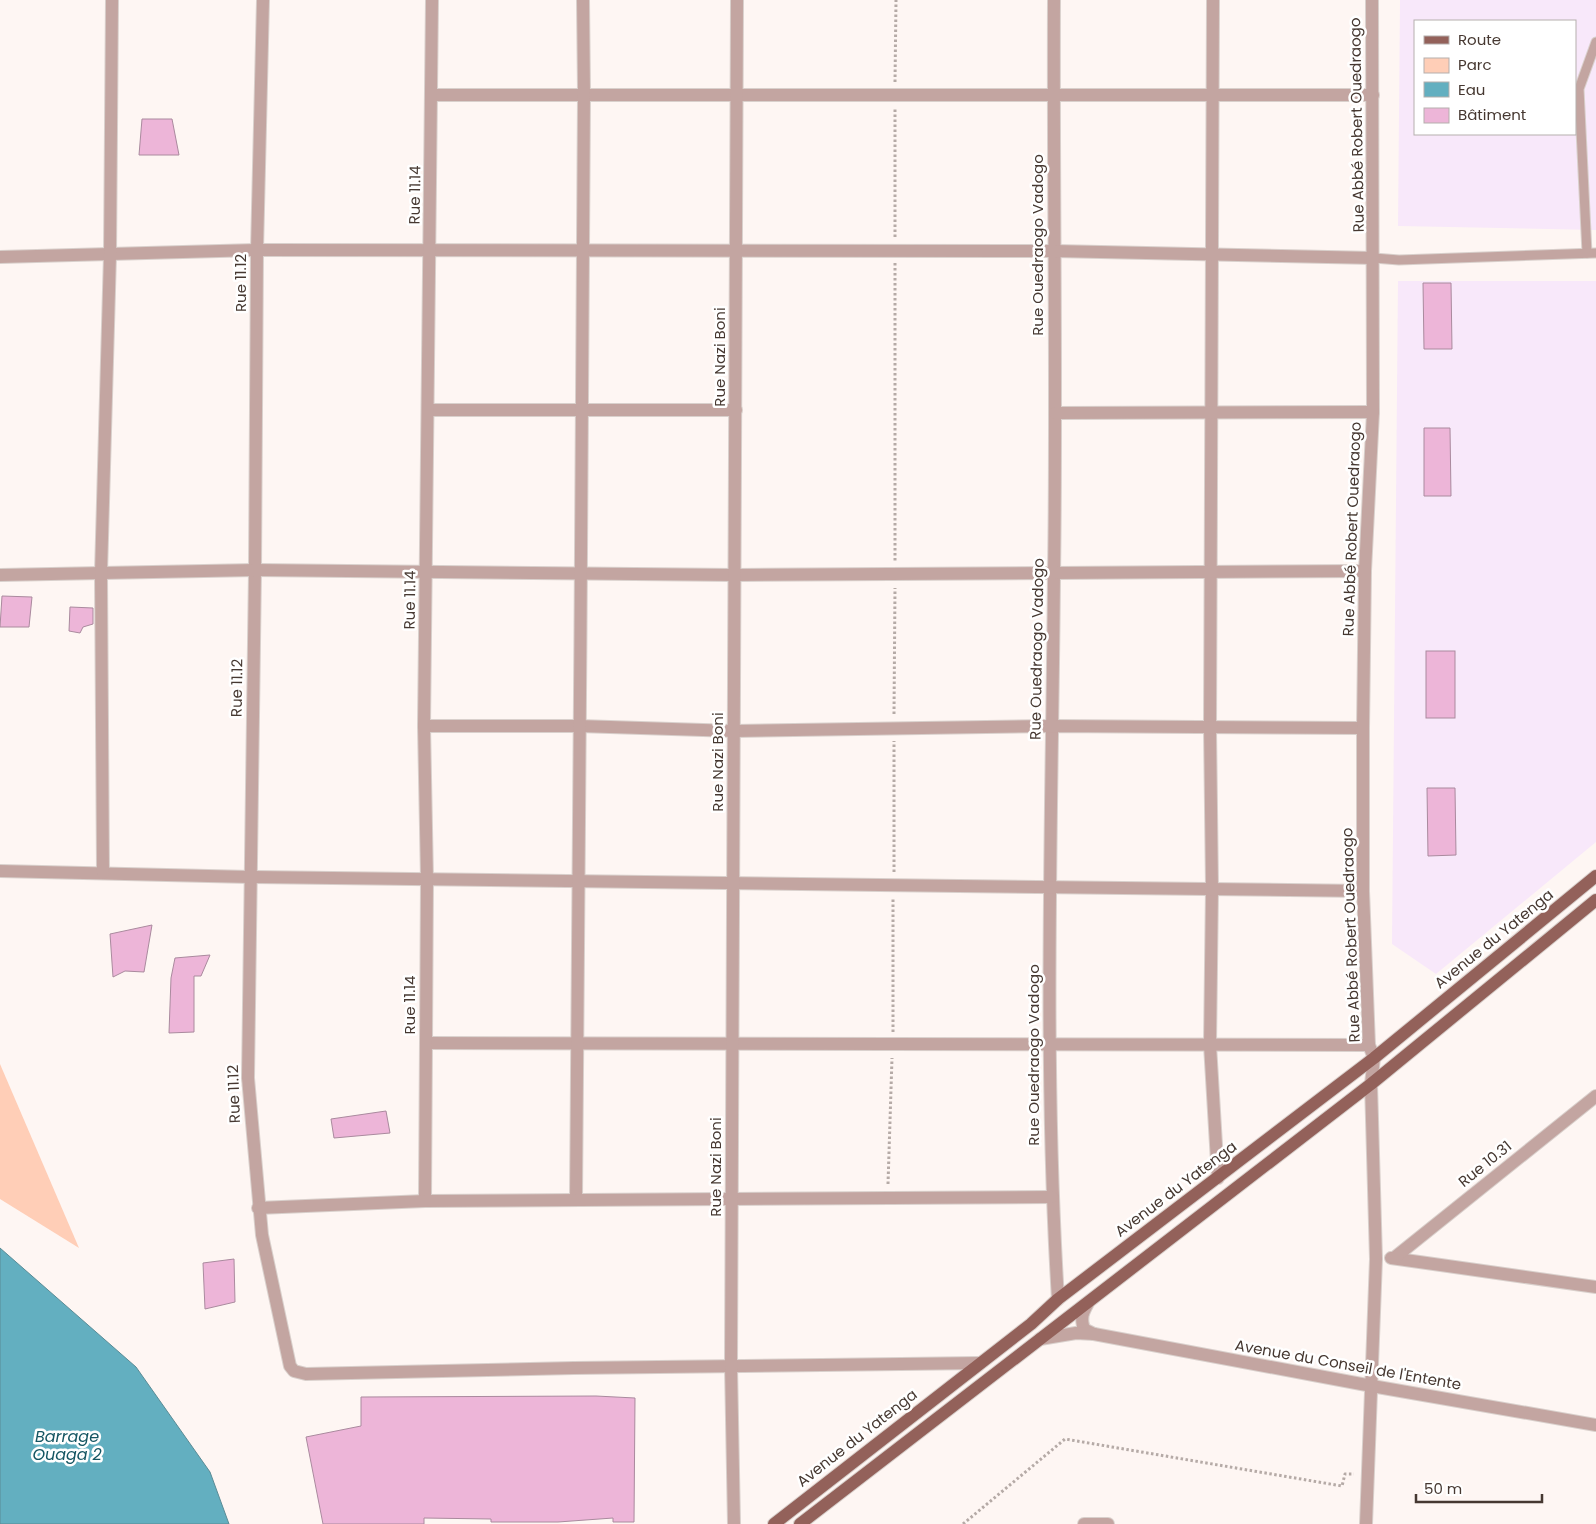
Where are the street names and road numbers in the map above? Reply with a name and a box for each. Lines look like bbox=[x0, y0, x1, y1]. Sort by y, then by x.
street label: Rue Abbé Robert Ouedraogo bbox=[1344, 17, 1369, 233]
street label: Rue Ouedraogo Vadogo bbox=[1027, 154, 1048, 336]
street label: Rue 11.14 bbox=[403, 165, 426, 225]
street label: Rue 11.12 bbox=[230, 254, 251, 312]
street label: Rue Nazi Boni bbox=[709, 307, 730, 407]
street label: Rue Abbé Robert Ouedraogo bbox=[1337, 421, 1366, 637]
street label: Rue Ouedraogo Vadogo bbox=[1024, 558, 1049, 740]
street label: Rue 11.14 bbox=[398, 570, 421, 630]
street label: Rue 11.12 bbox=[225, 659, 248, 717]
street label: Rue Nazi Boni bbox=[707, 712, 728, 812]
street label: Rue Abbé Robert Ouedraogo bbox=[1336, 827, 1365, 1043]
street label: Avenue du Yatenga bbox=[1430, 884, 1558, 993]
street label: Rue Ouedraogo Vadogo bbox=[1023, 964, 1044, 1146]
street label: Rue 11.14 bbox=[399, 975, 420, 1035]
street label: Rue 11.12 bbox=[222, 1065, 245, 1123]
street label: Rue Nazi Boni bbox=[705, 1117, 726, 1217]
street label: Avenue du Yatenga bbox=[1110, 1136, 1241, 1241]
street label: Rue 10.31 bbox=[1454, 1136, 1516, 1192]
street label: Avenue du Conseil de l'Entente bbox=[1233, 1334, 1463, 1395]
street label: Avenue du Yatenga bbox=[792, 1384, 921, 1491]

